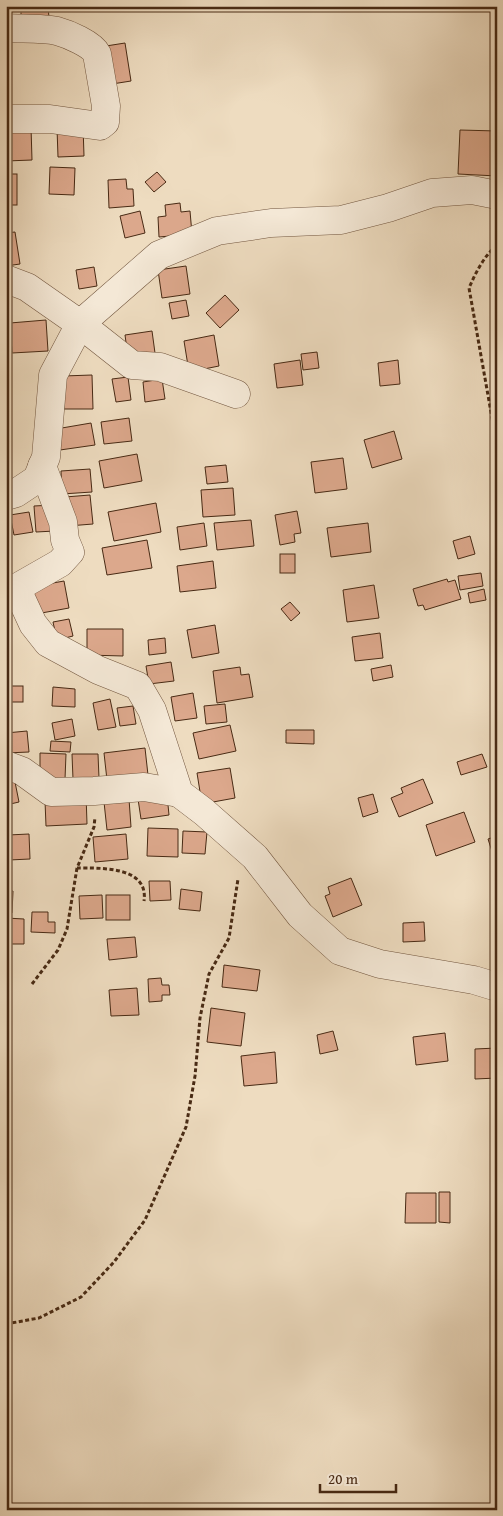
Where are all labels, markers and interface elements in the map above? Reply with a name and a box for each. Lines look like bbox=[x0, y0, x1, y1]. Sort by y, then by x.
scale bar bbox=[320, 1461, 397, 1493]
text: 20 m bbox=[328, 1468, 359, 1489]

